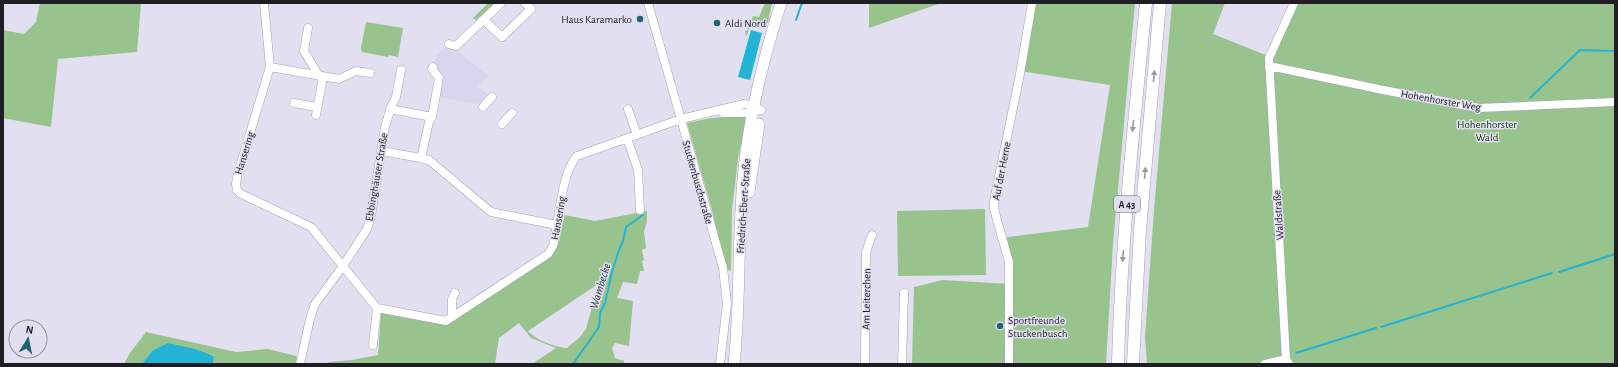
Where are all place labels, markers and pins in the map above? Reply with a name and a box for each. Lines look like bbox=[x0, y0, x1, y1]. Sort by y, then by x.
place label: Haus Karamarko bbox=[561, 14, 632, 25]
marker: Haus Karamarko bbox=[635, 14, 645, 24]
marker: Aldi Nord bbox=[712, 18, 722, 28]
place label: Aldi Nord bbox=[725, 18, 766, 29]
place label: Sportfreunde Stuckenbusch bbox=[1008, 315, 1067, 339]
marker: Sportfreunde Stuckenbusch bbox=[995, 321, 1005, 331]

